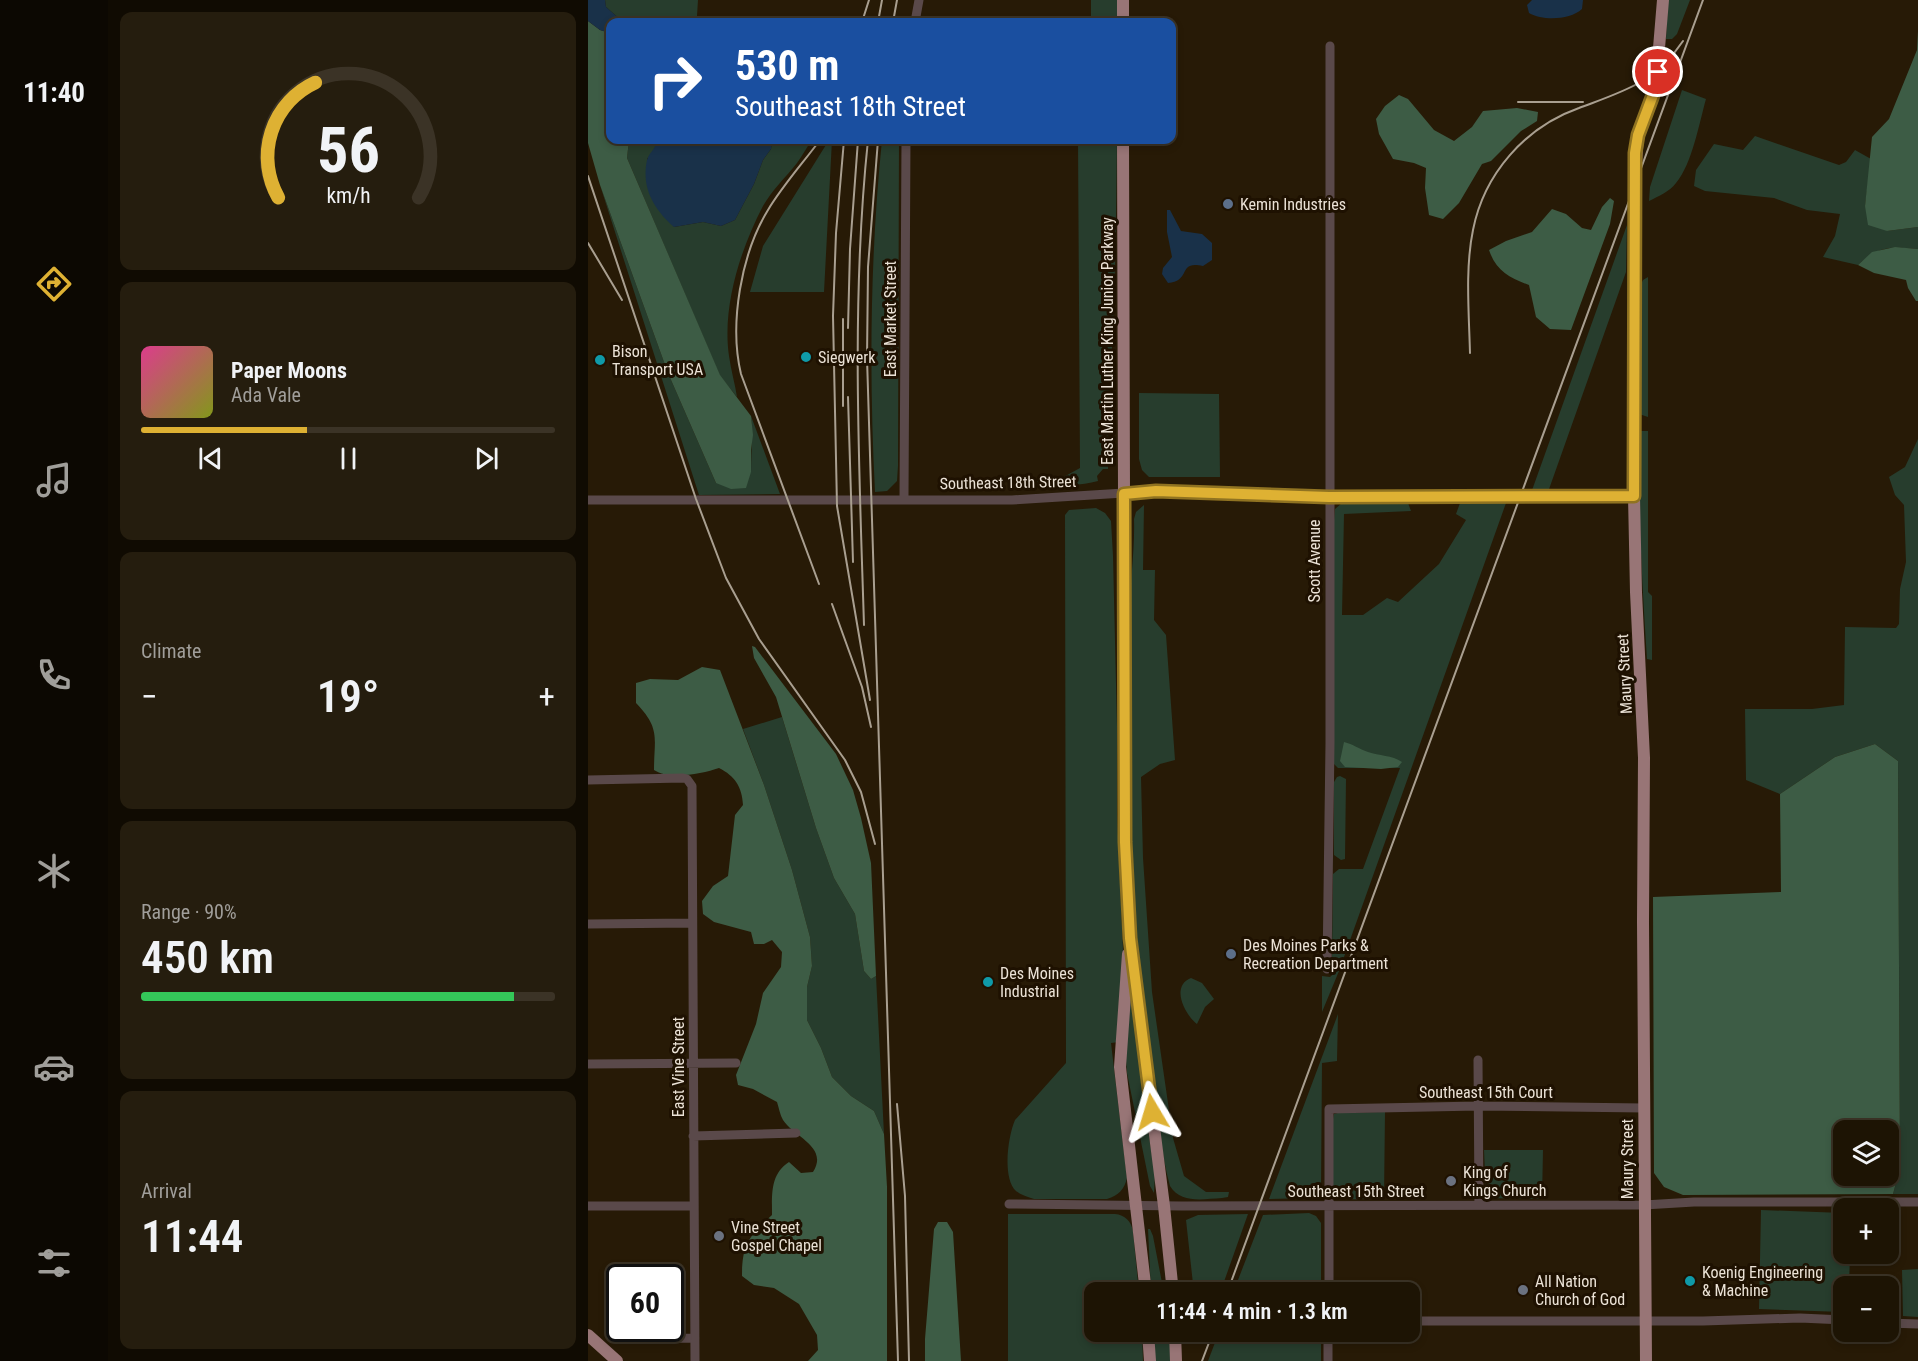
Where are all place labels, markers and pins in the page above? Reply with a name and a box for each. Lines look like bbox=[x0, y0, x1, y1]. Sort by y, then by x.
pin bbox=[1632, 46, 1683, 97]
place label: Kemin Industries bbox=[1240, 195, 1346, 214]
marker: Kemin Industries bbox=[1221, 197, 1235, 211]
place label: Bison Transport USA bbox=[612, 342, 703, 379]
place label: Siegwerk bbox=[818, 348, 876, 367]
marker: Siegwerk bbox=[799, 350, 813, 364]
marker: Bison Transport USA bbox=[593, 353, 607, 367]
place label: Des Moines Parks & Recreation Department bbox=[1243, 936, 1389, 973]
marker: Des Moines Parks & Recreation Department bbox=[1224, 947, 1238, 961]
place label: Des Moines Industrial bbox=[1000, 964, 1074, 1001]
marker: Des Moines Industrial bbox=[981, 975, 995, 989]
place label: King of Kings Church bbox=[1463, 1163, 1546, 1200]
marker: King of Kings Church bbox=[1444, 1174, 1458, 1188]
place label: Vine Street Gospel Chapel bbox=[731, 1218, 822, 1255]
marker: Vine Street Gospel Chapel bbox=[712, 1229, 726, 1243]
place label: Koenig Engineering & Machine bbox=[1702, 1263, 1823, 1300]
place label: All Nation Church of God bbox=[1535, 1272, 1625, 1309]
marker: Koenig Engineering & Machine bbox=[1683, 1274, 1697, 1288]
marker: All Nation Church of God bbox=[1516, 1283, 1530, 1297]

